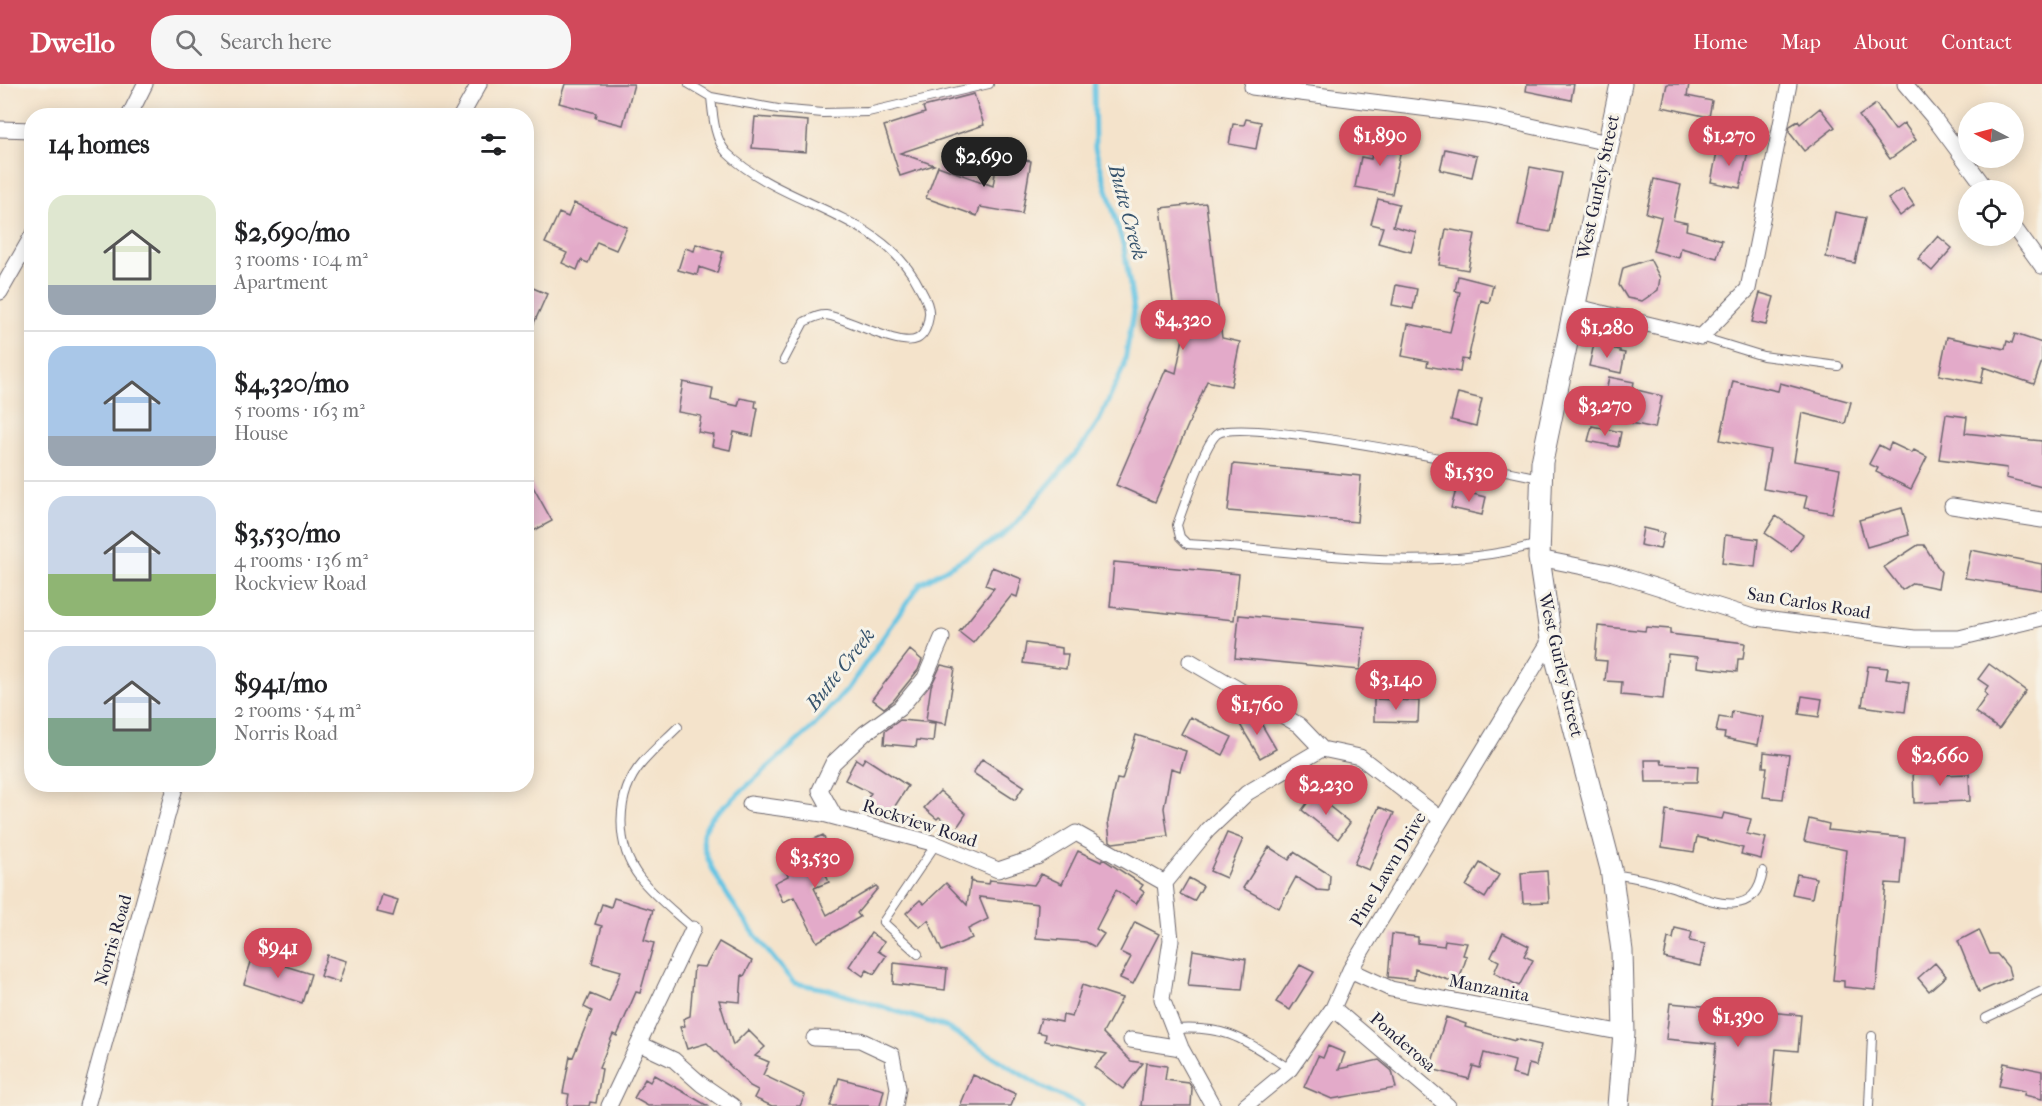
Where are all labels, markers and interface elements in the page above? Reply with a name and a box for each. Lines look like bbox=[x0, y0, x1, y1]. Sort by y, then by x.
search box bbox=[151, 15, 571, 69]
text: Dwello bbox=[30, 26, 115, 59]
icon: search bbox=[172, 26, 205, 59]
text: Search here bbox=[220, 29, 332, 55]
text: Home bbox=[1693, 30, 1748, 54]
text: Map bbox=[1781, 30, 1821, 54]
text: About bbox=[1854, 30, 1908, 54]
text: Contact bbox=[1941, 30, 2012, 54]
north arrow bbox=[1958, 102, 2024, 168]
map controls bbox=[1958, 102, 2024, 246]
street label: West Gurley Street bbox=[1573, 112, 1624, 262]
pin: $1,890 bbox=[1331, 116, 1429, 167]
pin: $1,270 bbox=[1680, 116, 1778, 167]
text: $1,890 bbox=[1353, 124, 1407, 147]
text: $1,270 bbox=[1702, 124, 1756, 147]
icon: filters bbox=[477, 128, 510, 161]
text: 14 homes bbox=[48, 129, 150, 160]
pin: $2,690 bbox=[935, 137, 1033, 188]
text: $2,690 bbox=[955, 145, 1013, 168]
water label: Butte Creek bbox=[1103, 161, 1151, 262]
button: locate bbox=[1958, 180, 2024, 246]
text: $2,690/mo bbox=[234, 217, 350, 248]
icon: home bbox=[96, 219, 168, 291]
text: 3 rooms · 104 m² bbox=[234, 248, 368, 271]
text: Apartment bbox=[234, 271, 328, 294]
pin: $4,320 bbox=[1134, 300, 1232, 351]
text: $4,320 bbox=[1155, 308, 1211, 331]
pin: $1,280 bbox=[1558, 308, 1656, 359]
text: $1,280 bbox=[1580, 316, 1634, 339]
text: $4,320/mo bbox=[234, 368, 349, 399]
icon: home bbox=[96, 370, 168, 442]
pin: $3,270 bbox=[1556, 386, 1654, 437]
text: $3,270 bbox=[1578, 394, 1632, 417]
text: 5 rooms · 163 m² bbox=[234, 399, 365, 422]
text: House bbox=[234, 422, 288, 445]
pin: $1,530 bbox=[1420, 452, 1518, 503]
text: $1,530 bbox=[1444, 460, 1494, 483]
text: $3,530/mo bbox=[234, 518, 341, 549]
icon: home bbox=[96, 520, 168, 592]
text: 4 rooms · 136 m² bbox=[234, 549, 368, 572]
text: Rockview Road bbox=[234, 572, 367, 595]
street label: San Carlos Road bbox=[1746, 583, 1872, 624]
street label: West Gurley Street bbox=[1534, 590, 1587, 740]
water label: Butte Creek bbox=[801, 624, 880, 716]
pin: $3,140 bbox=[1347, 660, 1445, 711]
text: $941/mo bbox=[234, 668, 327, 699]
text: $3,140 bbox=[1369, 668, 1423, 691]
icon: home bbox=[96, 670, 168, 742]
pin: $1,760 bbox=[1208, 685, 1306, 736]
text: $1,760 bbox=[1231, 693, 1283, 716]
text: 2 rooms · 54 m² bbox=[234, 699, 361, 722]
text: Norris Road bbox=[234, 722, 338, 745]
pin: $2,660 bbox=[1891, 736, 1989, 787]
text: $2,660 bbox=[1911, 744, 1969, 767]
pin: $2,230 bbox=[1277, 765, 1375, 816]
text: $2,230 bbox=[1299, 773, 1353, 796]
street label: Rockview Road bbox=[860, 795, 980, 852]
street label: Pine Lawn Drive bbox=[1346, 808, 1431, 930]
pin: $3,530 bbox=[766, 838, 864, 889]
text: $3,530 bbox=[790, 846, 840, 869]
street label: Norris Road bbox=[90, 892, 137, 988]
pin: $941 bbox=[242, 928, 314, 979]
text: $941 bbox=[258, 936, 298, 959]
street label: Manzanita bbox=[1447, 970, 1532, 1007]
pin: $1,390 bbox=[1689, 997, 1787, 1048]
text: $1,390 bbox=[1712, 1005, 1764, 1028]
street label: Ponderosa bbox=[1366, 1008, 1440, 1077]

